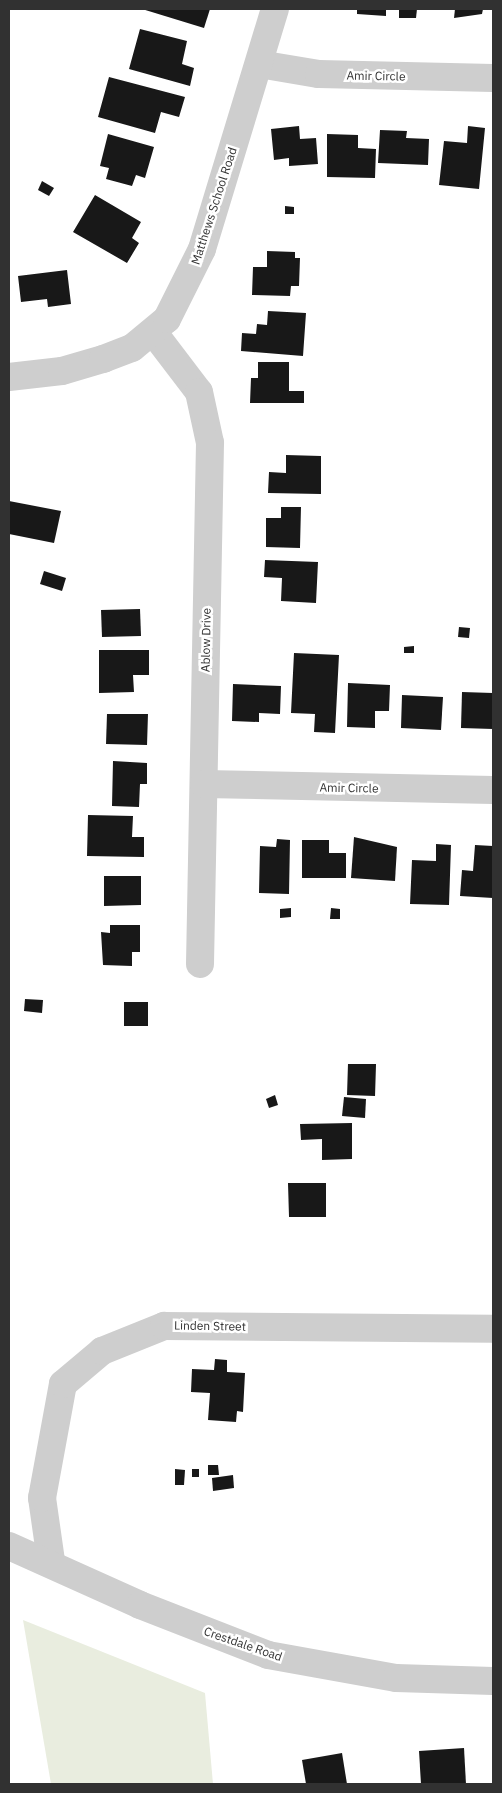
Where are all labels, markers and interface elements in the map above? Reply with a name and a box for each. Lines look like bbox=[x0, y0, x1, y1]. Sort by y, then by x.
street label: Amir Circle bbox=[346, 68, 406, 84]
street label: Matthews School Road bbox=[188, 145, 240, 267]
street label: Ablow Drive bbox=[198, 608, 214, 672]
street label: Amir Circle bbox=[319, 780, 379, 796]
street label: Linden Street bbox=[174, 1318, 246, 1334]
street label: Crestdale Road bbox=[202, 1624, 284, 1664]

